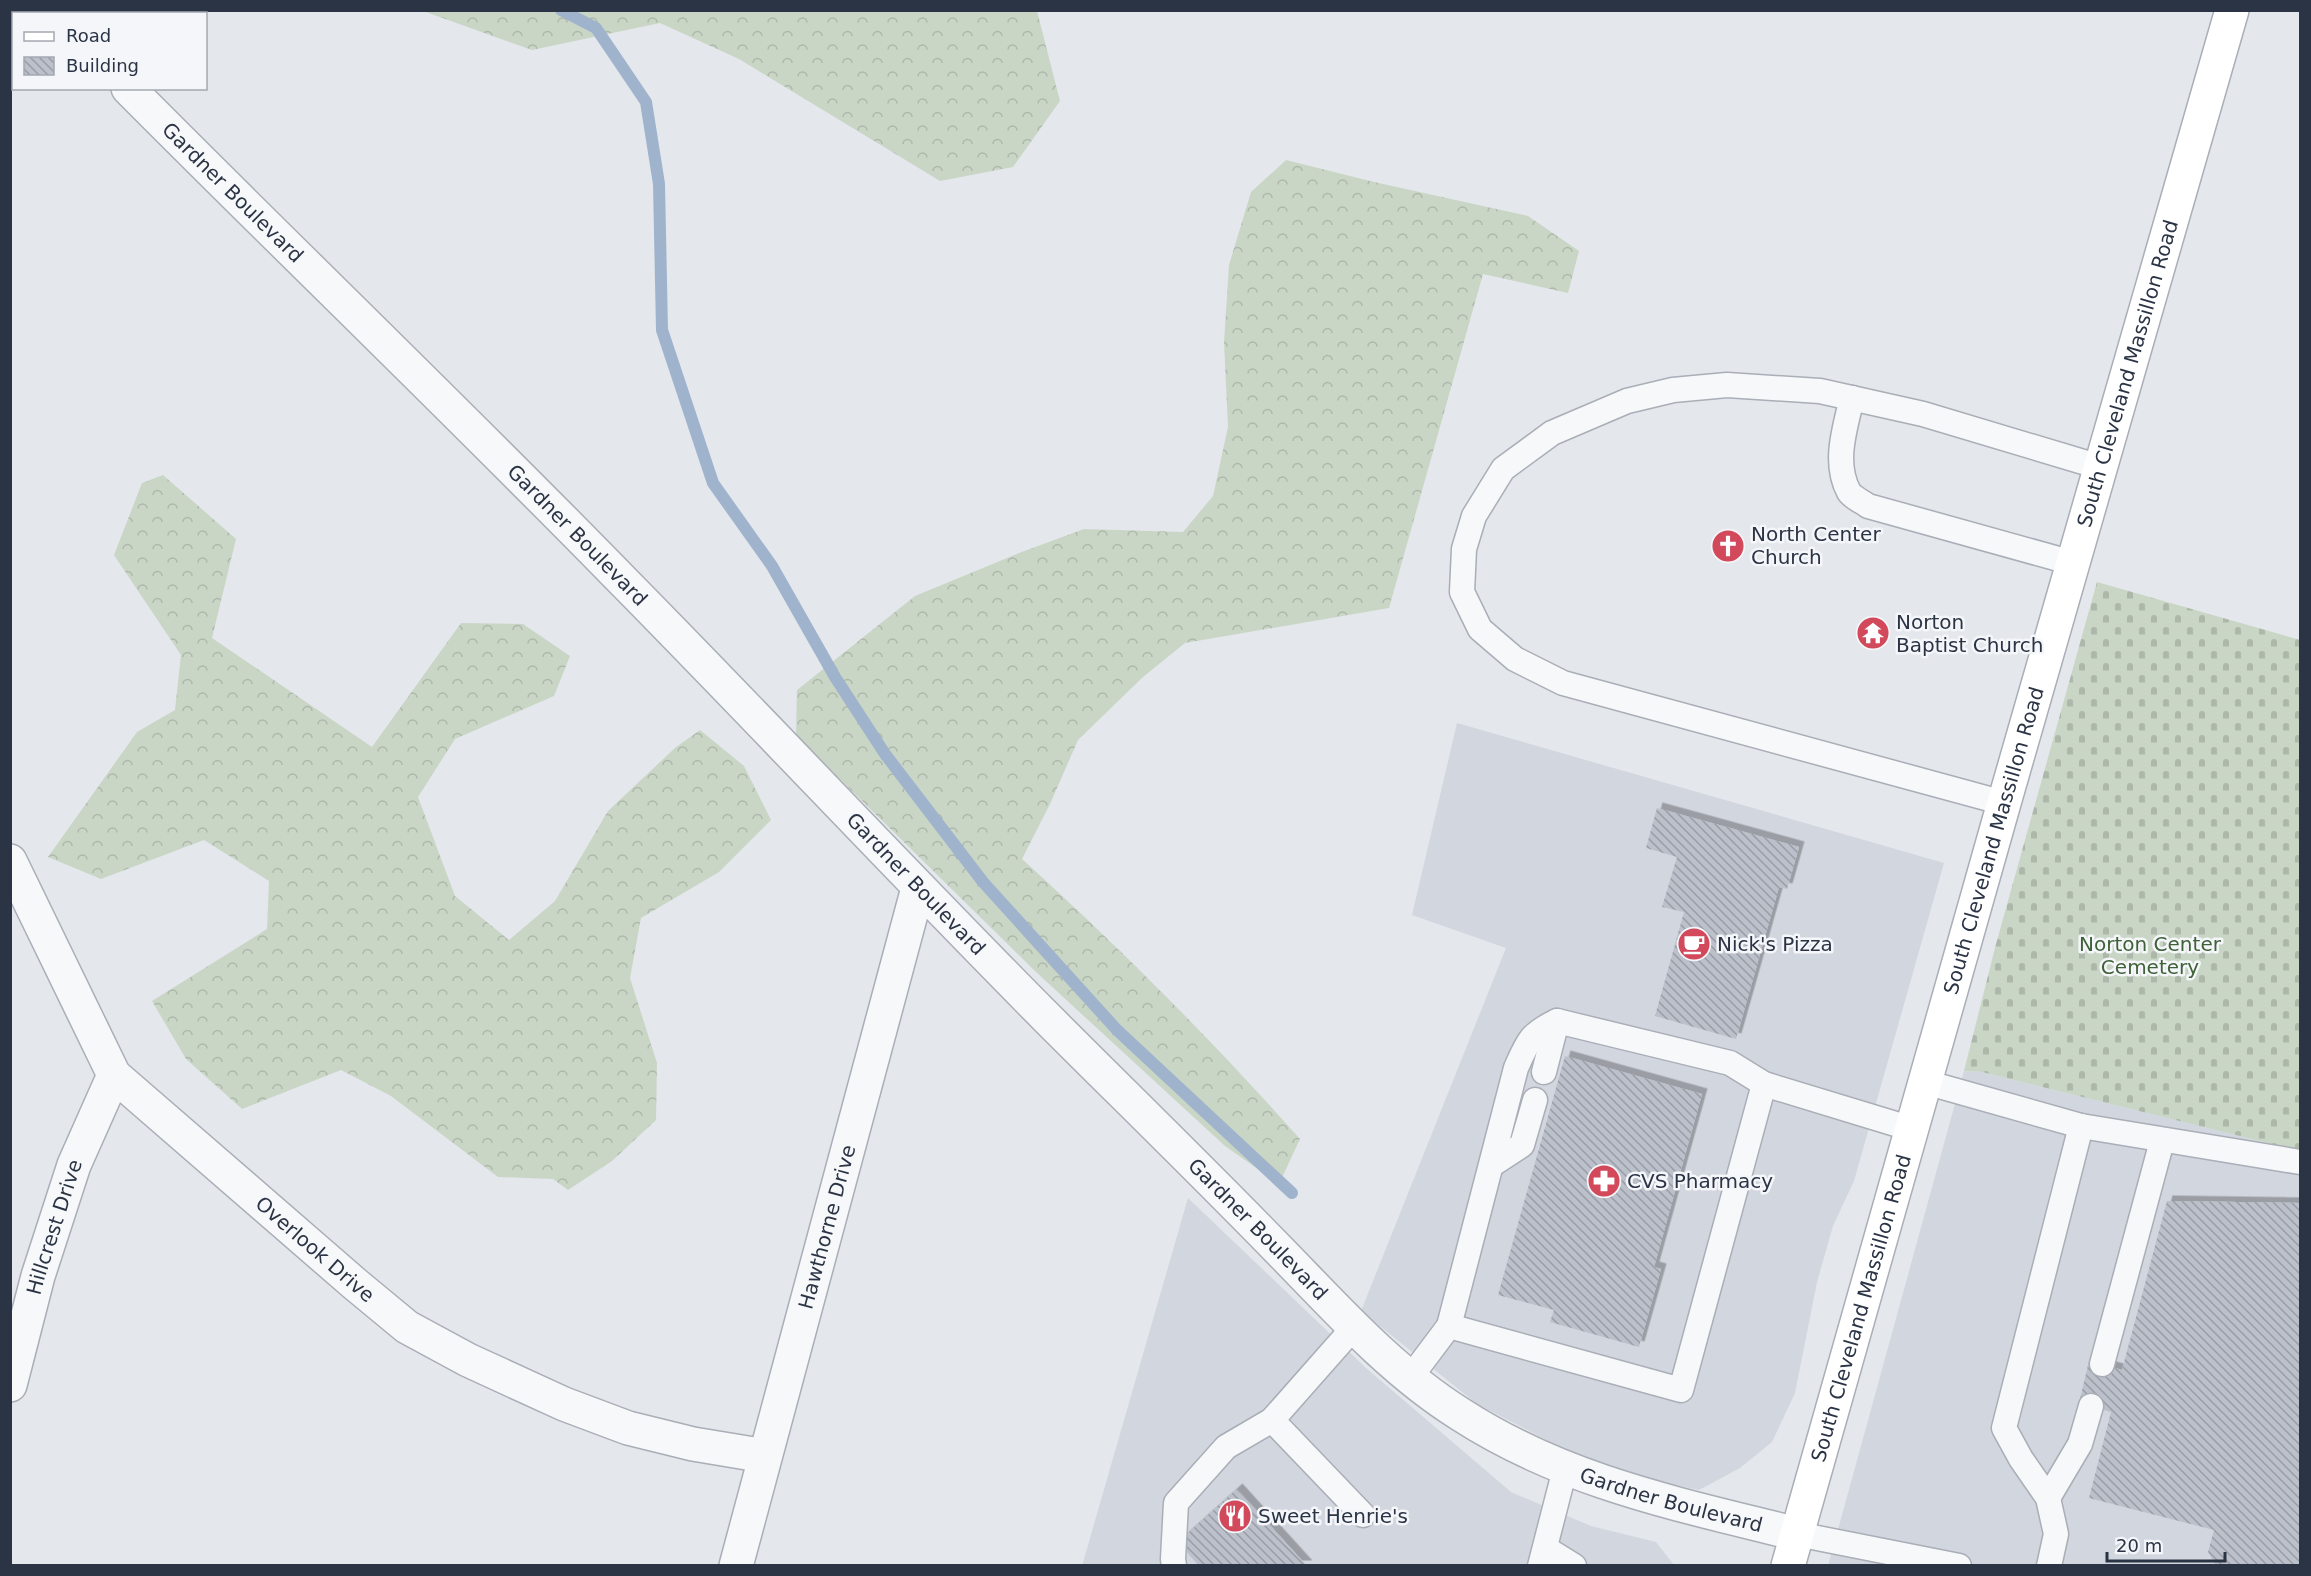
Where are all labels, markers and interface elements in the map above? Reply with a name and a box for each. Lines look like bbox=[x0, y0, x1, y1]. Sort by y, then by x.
legend bbox=[12, 12, 207, 90]
text: Road bbox=[66, 25, 111, 46]
text: Building bbox=[66, 55, 139, 76]
street label: Gardner Boulevard bbox=[157, 117, 308, 268]
street label: South Cleveland Massillon Road bbox=[2072, 217, 2183, 530]
street label: Gardner Boulevard bbox=[503, 459, 653, 611]
place label: North Center Church bbox=[1751, 522, 1881, 569]
church icon: North Center Church bbox=[1710, 528, 1746, 564]
place label: Norton Baptist Church bbox=[1896, 610, 2043, 657]
temple icon: Norton Baptist Church bbox=[1855, 615, 1891, 651]
street label: South Cleveland Massillon Road bbox=[1938, 684, 2049, 997]
street label: Gardner Boulevard bbox=[842, 807, 990, 960]
cafe icon: Nick's Pizza bbox=[1676, 926, 1712, 962]
place label: Nick's Pizza bbox=[1717, 932, 1833, 956]
park label: Norton Center Cemetery bbox=[2079, 932, 2222, 979]
street label: Hawthorne Drive bbox=[793, 1142, 861, 1312]
street label: South Cleveland Massillon Road bbox=[1806, 1152, 1916, 1465]
street label: Gardner Boulevard bbox=[1183, 1153, 1333, 1305]
street label: Hillcrest Drive bbox=[22, 1156, 87, 1297]
pharmacy icon: CVS Pharmacy bbox=[1586, 1163, 1622, 1199]
place label: CVS Pharmacy bbox=[1627, 1169, 1773, 1193]
street label: Overlook Drive bbox=[251, 1191, 379, 1307]
street label: Gardner Boulevard bbox=[1577, 1462, 1765, 1537]
restaurant icon: Sweet Henrie's bbox=[1217, 1498, 1253, 1534]
place label: Sweet Henrie's bbox=[1258, 1504, 1408, 1528]
scale bar bbox=[2107, 1525, 2226, 1563]
text: 20 m bbox=[2116, 1535, 2162, 1556]

